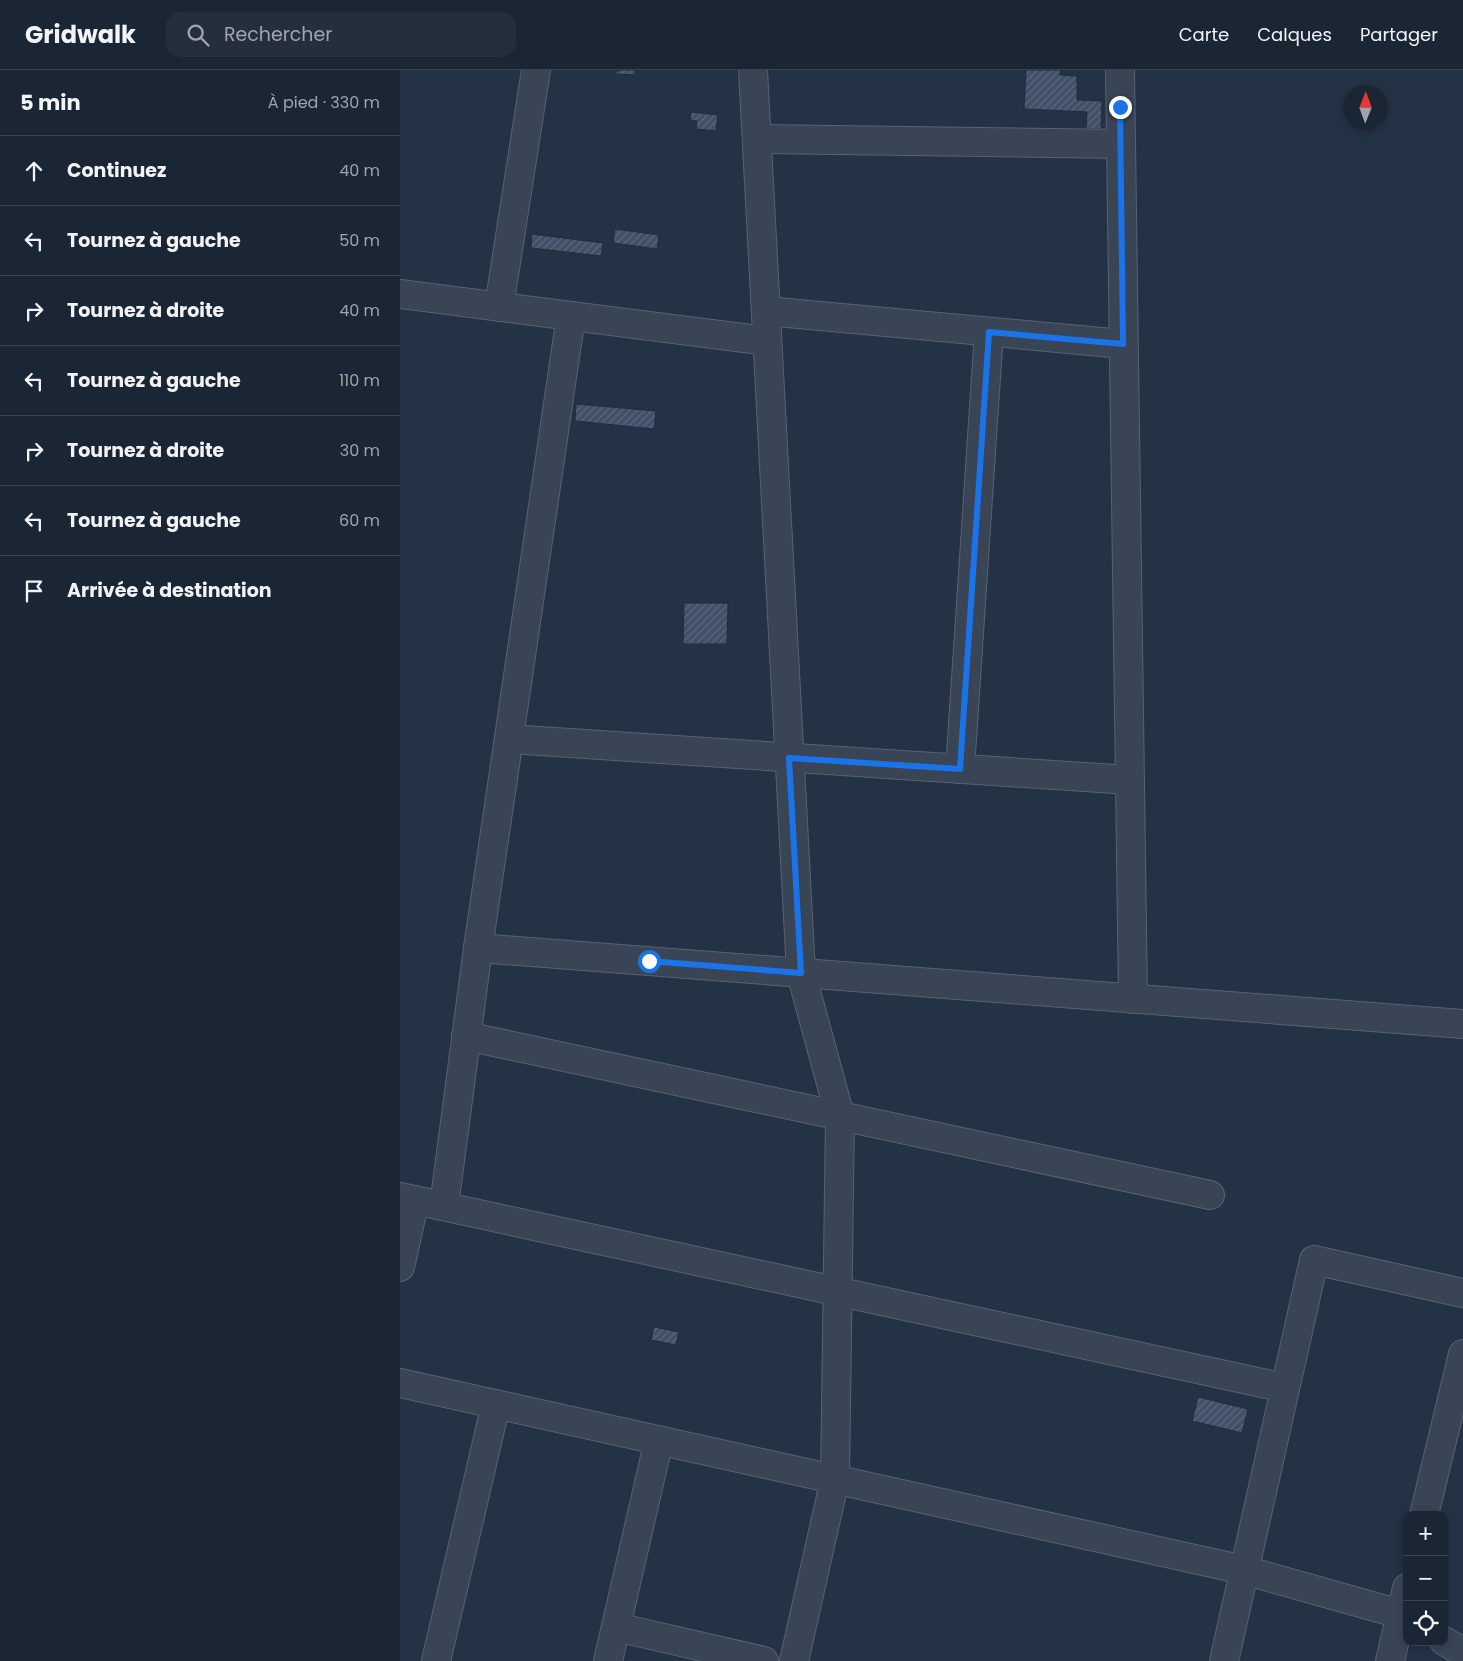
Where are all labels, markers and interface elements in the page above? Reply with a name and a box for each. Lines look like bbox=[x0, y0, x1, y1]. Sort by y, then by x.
search box bbox=[166, 12, 516, 57]
text: Gridwalk bbox=[25, 18, 136, 51]
icon: search bbox=[184, 21, 212, 49]
text: Rechercher bbox=[224, 21, 332, 48]
text: Carte bbox=[1179, 22, 1229, 47]
text: Calques bbox=[1257, 22, 1332, 47]
text: Partager bbox=[1360, 22, 1438, 47]
north arrow bbox=[1343, 85, 1388, 130]
text: 5 min bbox=[20, 88, 81, 117]
text: À pied · 330 m bbox=[268, 91, 380, 114]
route end bbox=[1109, 96, 1132, 119]
icon: ahead bbox=[20, 157, 48, 185]
text: Continuez bbox=[67, 157, 166, 184]
text: 40 m bbox=[339, 159, 380, 182]
icon: left bbox=[20, 227, 48, 255]
text: Tournez à gauche bbox=[67, 227, 241, 254]
text: 50 m bbox=[339, 229, 380, 252]
icon: right bbox=[20, 297, 48, 325]
text: Tournez à droite bbox=[67, 297, 224, 324]
text: 40 m bbox=[339, 299, 380, 322]
icon: left bbox=[20, 367, 48, 395]
text: Tournez à gauche bbox=[67, 367, 241, 394]
text: 110 m bbox=[339, 369, 380, 392]
icon: right bbox=[20, 437, 48, 465]
text: Tournez à droite bbox=[67, 437, 224, 464]
text: 30 m bbox=[340, 439, 380, 462]
icon: left bbox=[20, 507, 48, 535]
text: Tournez à gauche bbox=[67, 507, 241, 534]
text: 60 m bbox=[339, 509, 380, 532]
icon: arrive bbox=[20, 577, 48, 605]
text: Arrivée à destination bbox=[67, 577, 272, 604]
route start bbox=[638, 950, 661, 973]
map controls bbox=[1403, 1511, 1448, 1646]
button: + bbox=[1403, 1511, 1448, 1556]
button: − bbox=[1403, 1556, 1448, 1601]
button: locate bbox=[1403, 1601, 1448, 1646]

